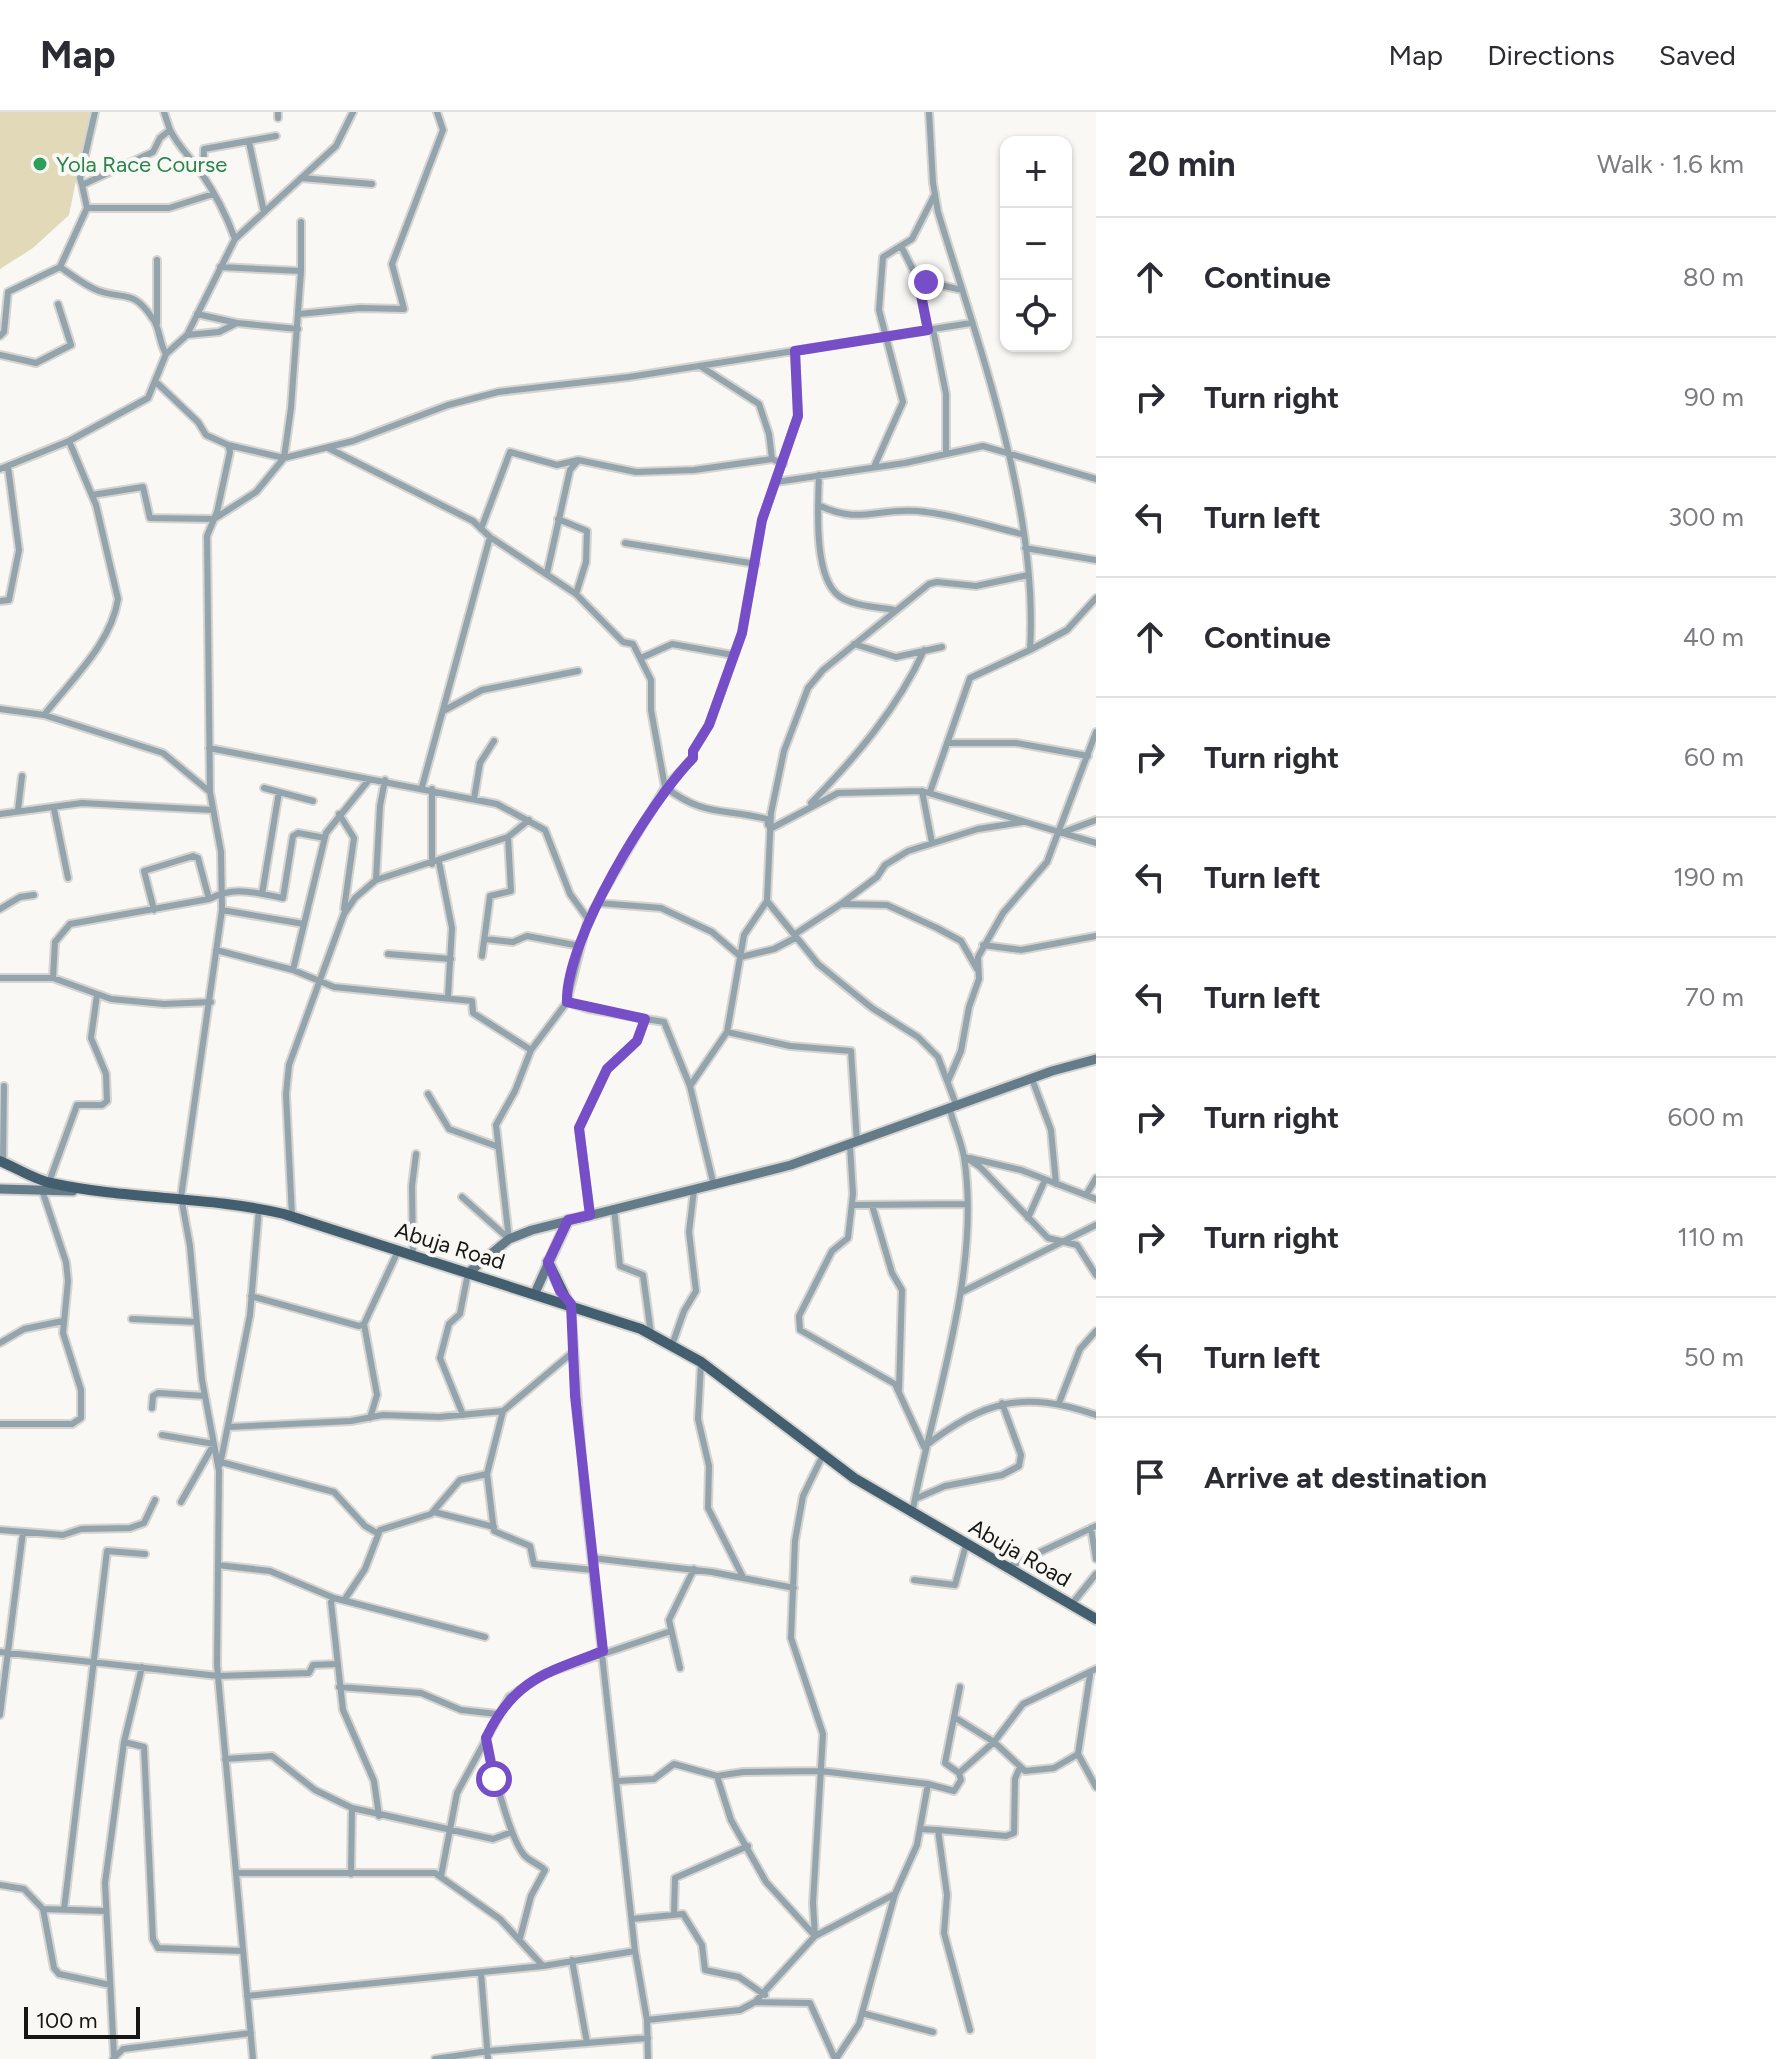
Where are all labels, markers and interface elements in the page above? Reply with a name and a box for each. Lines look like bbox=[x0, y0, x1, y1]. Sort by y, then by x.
text: Map bbox=[40, 32, 116, 78]
text: Map bbox=[1389, 38, 1443, 72]
text: Directions bbox=[1487, 38, 1615, 72]
text: Saved bbox=[1659, 38, 1736, 72]
map controls bbox=[1000, 136, 1072, 352]
button: + bbox=[1000, 136, 1072, 208]
text: 20 min bbox=[1128, 144, 1236, 185]
text: Walk · 1.6 km bbox=[1597, 148, 1744, 180]
place label: Yola Race Course bbox=[56, 151, 227, 178]
marker: Yola Race Course bbox=[31, 155, 49, 173]
button: − bbox=[1000, 208, 1072, 280]
icon: ahead bbox=[1128, 255, 1172, 299]
text: Continue bbox=[1204, 259, 1331, 296]
text: 80 m bbox=[1683, 261, 1744, 293]
route end bbox=[908, 264, 944, 300]
button: locate bbox=[1000, 280, 1072, 352]
icon: right bbox=[1128, 375, 1172, 419]
text: Turn right bbox=[1204, 379, 1339, 416]
text: 90 m bbox=[1684, 381, 1744, 413]
icon: left bbox=[1128, 495, 1172, 539]
text: Turn left bbox=[1204, 499, 1321, 536]
text: 300 m bbox=[1668, 501, 1744, 533]
icon: ahead bbox=[1128, 615, 1172, 659]
text: Continue bbox=[1204, 619, 1331, 656]
text: 40 m bbox=[1683, 621, 1744, 653]
icon: right bbox=[1128, 735, 1172, 779]
text: Turn right bbox=[1204, 739, 1339, 776]
text: 60 m bbox=[1684, 741, 1744, 773]
icon: left bbox=[1128, 855, 1172, 899]
text: Turn left bbox=[1204, 859, 1321, 896]
text: 190 m bbox=[1673, 861, 1744, 893]
icon: left bbox=[1128, 975, 1172, 1019]
text: Turn left bbox=[1204, 979, 1321, 1016]
text: 70 m bbox=[1685, 981, 1744, 1013]
icon: right bbox=[1128, 1095, 1172, 1139]
text: Turn right bbox=[1204, 1099, 1339, 1136]
text: 600 m bbox=[1667, 1101, 1744, 1133]
icon: right bbox=[1128, 1215, 1172, 1259]
street label: Abuja Road bbox=[392, 1217, 508, 1275]
text: Turn right bbox=[1204, 1219, 1339, 1256]
text: 110 m bbox=[1677, 1221, 1744, 1253]
icon: left bbox=[1128, 1335, 1172, 1379]
text: Turn left bbox=[1204, 1339, 1321, 1376]
text: 50 m bbox=[1684, 1341, 1744, 1373]
icon: arrive bbox=[1128, 1455, 1172, 1499]
text: Arrive at destination bbox=[1204, 1459, 1487, 1496]
street label: Abuja Road bbox=[964, 1513, 1076, 1593]
route start bbox=[476, 1761, 512, 1797]
scale bar bbox=[24, 2003, 140, 2039]
text: 100 m bbox=[36, 2007, 97, 2034]

